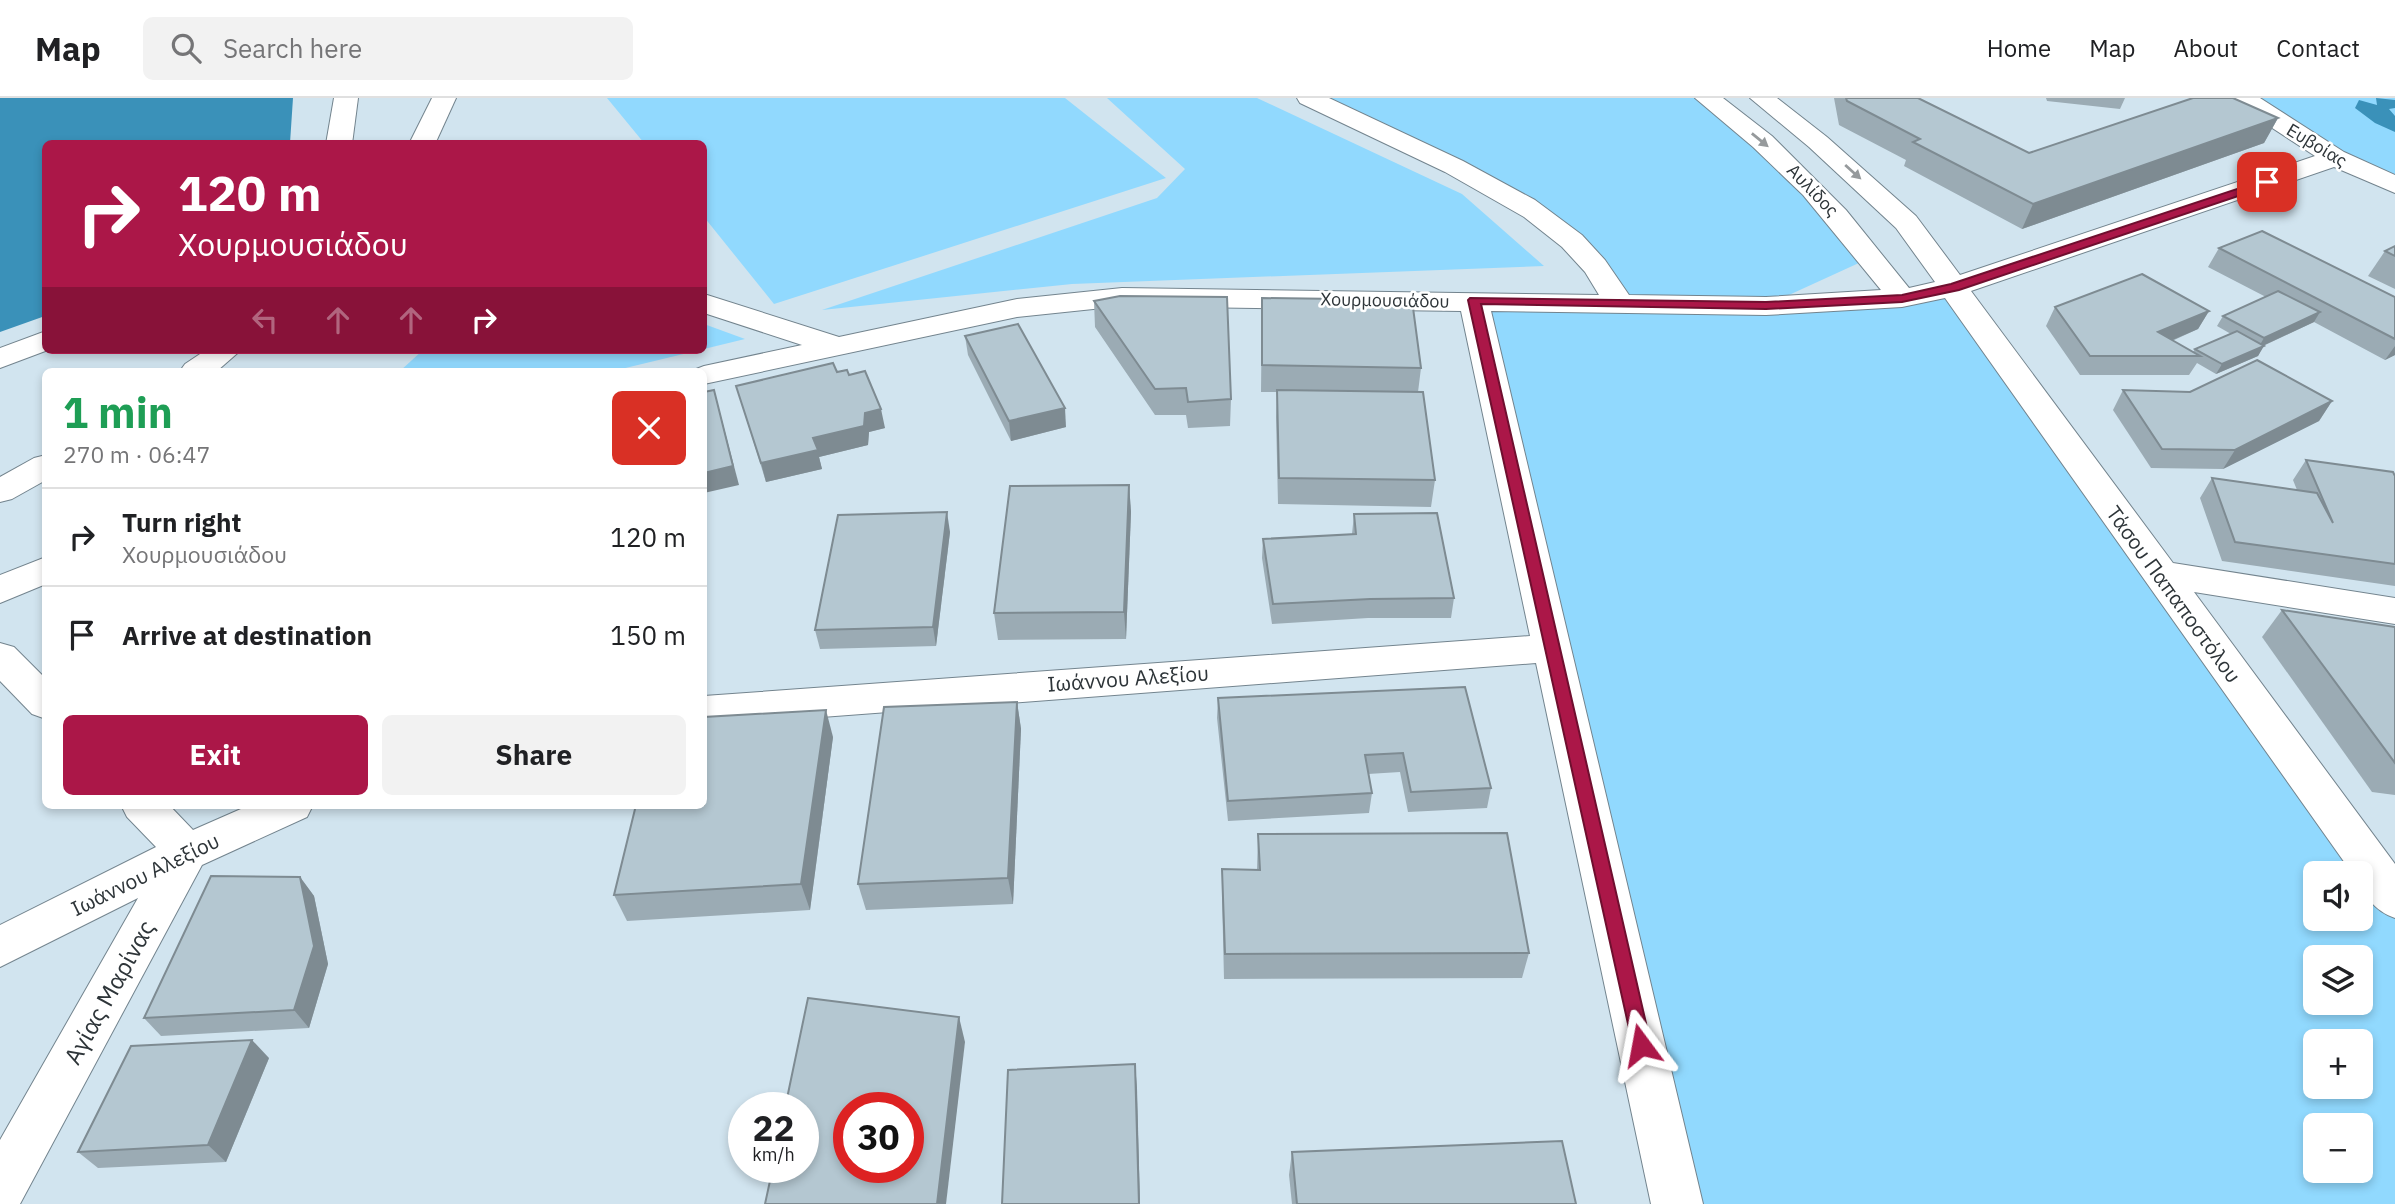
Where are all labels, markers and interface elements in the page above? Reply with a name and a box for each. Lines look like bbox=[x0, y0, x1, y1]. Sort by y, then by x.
search box bbox=[143, 17, 633, 80]
text: Map bbox=[35, 27, 101, 70]
icon: search bbox=[167, 29, 205, 67]
text: Search here bbox=[223, 31, 362, 65]
text: Home bbox=[1987, 32, 2051, 64]
text: Map bbox=[2089, 32, 2135, 64]
text: About bbox=[2173, 32, 2238, 64]
text: Contact bbox=[2276, 32, 2360, 64]
street label: Ευβοίας bbox=[2282, 118, 2352, 172]
one-way arrow bbox=[1751, 133, 1769, 148]
pin bbox=[2237, 152, 2297, 212]
street label: Αυλίδος bbox=[1782, 159, 1844, 221]
text: 120 m bbox=[178, 161, 322, 224]
icon: arrive bbox=[2248, 163, 2286, 201]
one-way arrow bbox=[1844, 164, 1861, 180]
icon: right bbox=[63, 168, 154, 259]
text: Χουρμουσιάδου bbox=[178, 223, 408, 265]
street label: Χουρμουσιάδου bbox=[1320, 287, 1450, 313]
icon: left bbox=[246, 301, 284, 339]
icon: ahead bbox=[319, 301, 357, 339]
icon: ahead bbox=[392, 301, 430, 339]
icon: right bbox=[465, 301, 503, 339]
text: 1 min bbox=[63, 385, 173, 440]
button: close bbox=[612, 391, 686, 465]
text: 270 m · 06:47 bbox=[63, 439, 210, 469]
street label: Τάσου Παπαποστόλου bbox=[2100, 500, 2248, 688]
text: Turn right bbox=[122, 505, 241, 539]
icon: right bbox=[63, 518, 101, 556]
text: 120 m bbox=[610, 520, 686, 554]
text: Χουρμουσιάδου bbox=[122, 539, 287, 569]
icon: arrive bbox=[63, 616, 101, 654]
text: Arrive at destination bbox=[122, 618, 372, 652]
text: 150 m bbox=[610, 618, 686, 652]
street label: Ιωάννου Αλεξίου bbox=[1046, 658, 1210, 698]
button: Exit bbox=[63, 715, 368, 795]
button: Share bbox=[382, 715, 686, 795]
street label: Ιωάννου Αλεξίου bbox=[66, 826, 224, 922]
map controls bbox=[2303, 861, 2373, 1183]
button: sound bbox=[2303, 861, 2373, 931]
street label: Αγίας Μαρίνας bbox=[56, 914, 162, 1070]
button: layers bbox=[2303, 945, 2373, 1015]
position arrow bbox=[1604, 1008, 1678, 1082]
button: + bbox=[2303, 1029, 2373, 1099]
speed limit sign: 30 bbox=[833, 1092, 924, 1183]
text: 22 bbox=[752, 1105, 795, 1151]
button: − bbox=[2303, 1113, 2373, 1183]
text: km/h bbox=[752, 1143, 795, 1166]

